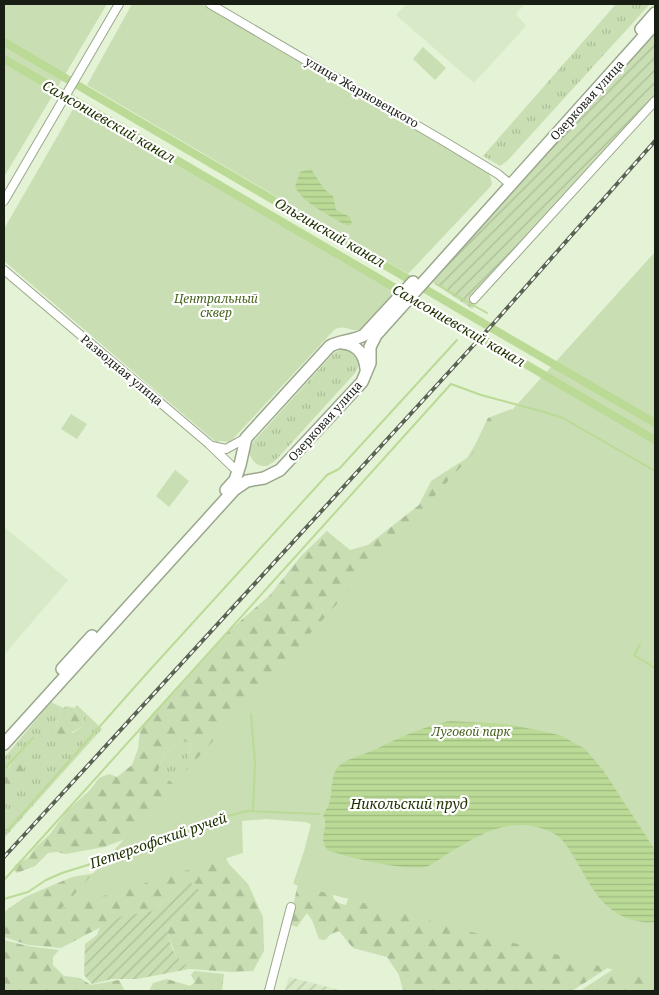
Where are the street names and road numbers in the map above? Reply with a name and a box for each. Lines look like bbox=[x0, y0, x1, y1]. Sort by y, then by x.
street label: улица Жарновецкого bbox=[302, 52, 422, 132]
street label: Озерковая улица bbox=[546, 56, 628, 144]
street label: Разводная улица bbox=[77, 330, 167, 410]
street label: Озерковая улица bbox=[284, 377, 366, 465]

